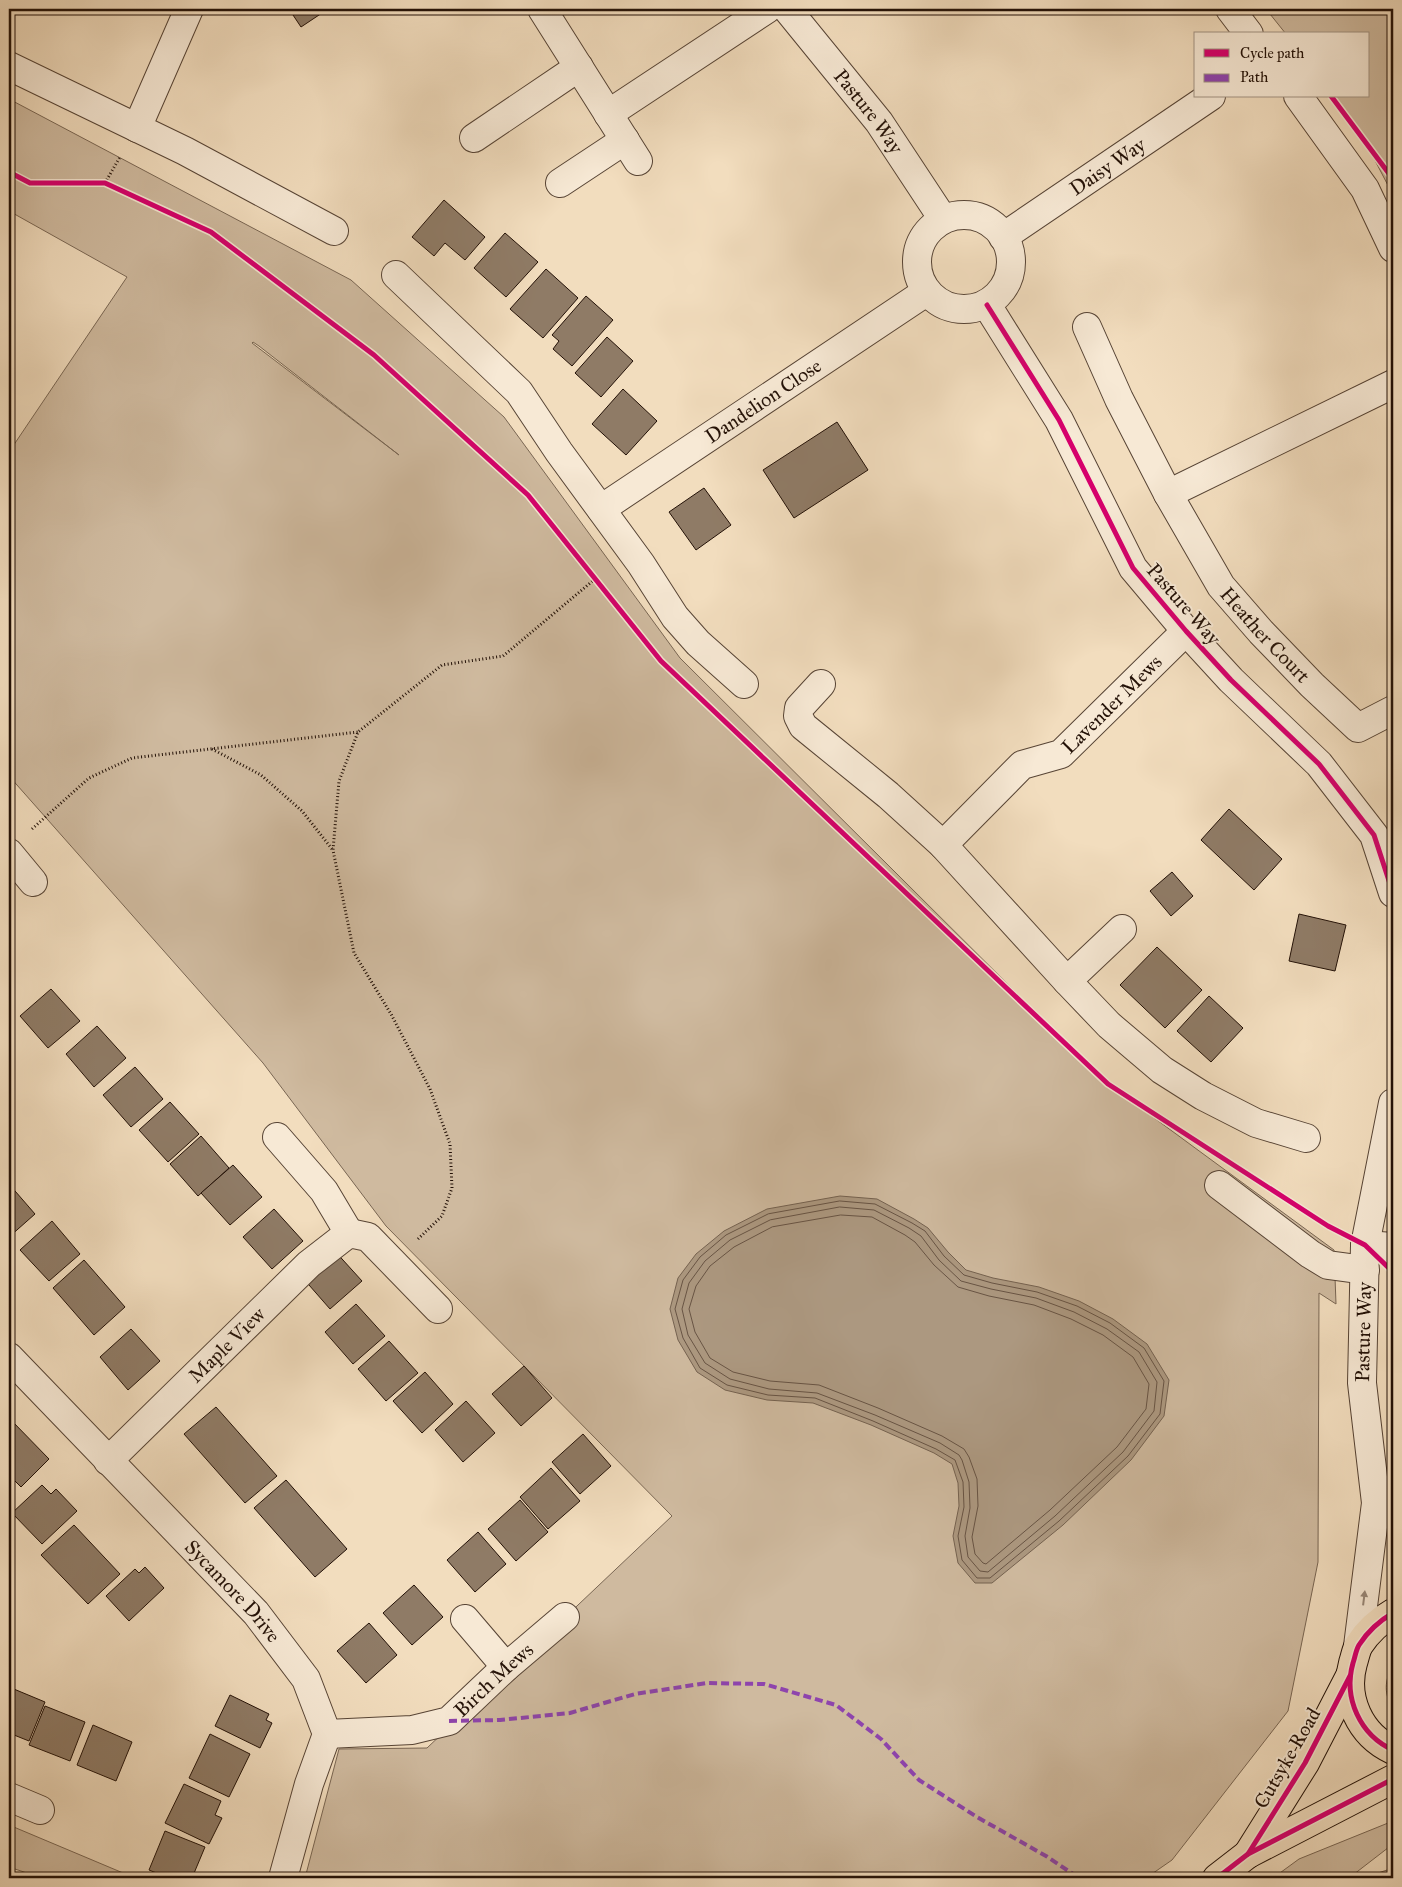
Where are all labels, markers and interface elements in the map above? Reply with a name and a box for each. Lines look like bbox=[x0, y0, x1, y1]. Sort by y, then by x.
legend bbox=[1194, 32, 1370, 98]
text: Cycle path bbox=[1240, 44, 1305, 62]
street label: Pasture Way bbox=[829, 64, 909, 159]
text: Path bbox=[1240, 68, 1269, 86]
street label: Daisy Way bbox=[1065, 132, 1150, 200]
street label: Dandelion Close bbox=[701, 353, 826, 448]
street label: Pasture Way bbox=[1142, 558, 1226, 650]
street label: Heather Court bbox=[1215, 582, 1315, 688]
street label: Lavender Mews bbox=[1057, 650, 1167, 759]
street label: Pasture Way bbox=[1350, 1281, 1376, 1382]
street label: Maple View bbox=[183, 1301, 270, 1388]
street label: Sycamore Drive bbox=[180, 1535, 286, 1647]
one-way arrow bbox=[1360, 1589, 1368, 1605]
street label: Birch Mews bbox=[449, 1637, 538, 1722]
street label: Cutsyke Road bbox=[1249, 1703, 1325, 1813]

